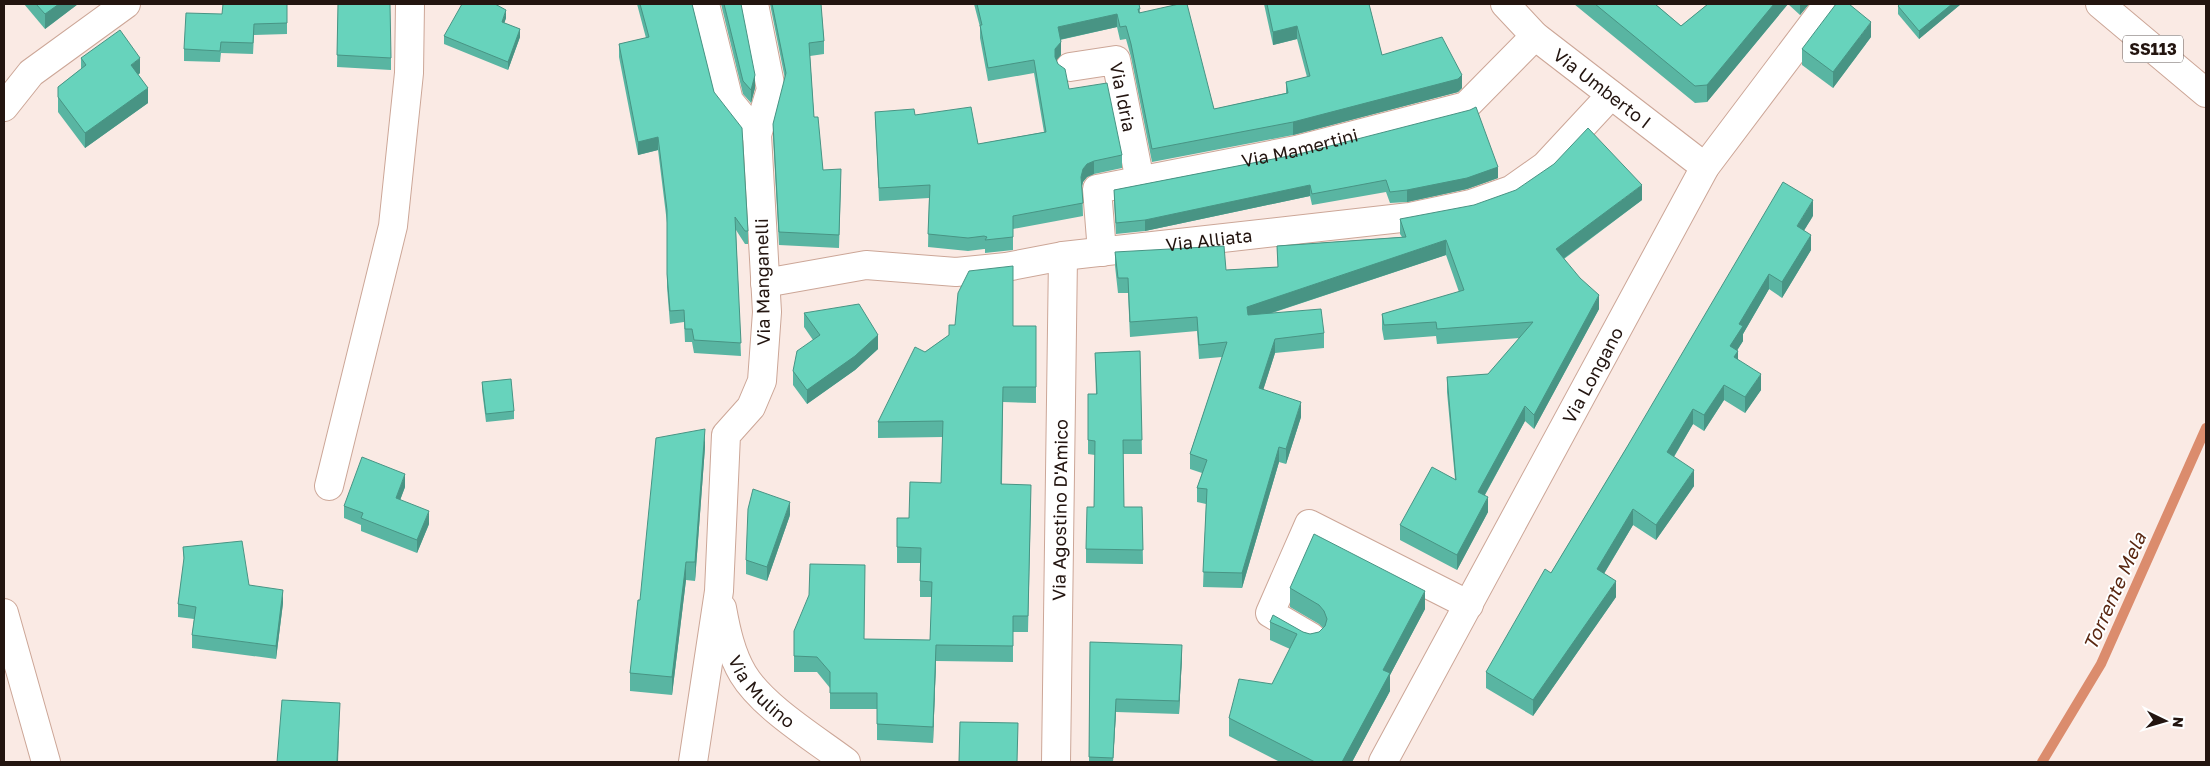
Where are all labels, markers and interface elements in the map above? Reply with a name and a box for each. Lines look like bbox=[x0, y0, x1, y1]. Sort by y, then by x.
road number: SS113 bbox=[2123, 36, 2183, 62]
street label: Via Umberto I bbox=[1549, 43, 1656, 133]
street label: Via Idria bbox=[1106, 60, 1141, 133]
street label: Via Mamertini bbox=[1239, 123, 1360, 171]
street label: Via Manganelli bbox=[750, 218, 774, 346]
street label: Via Alliata bbox=[1164, 224, 1253, 255]
street label: Via Longano bbox=[1557, 323, 1627, 427]
street label: Via Agostino D'Amico bbox=[1047, 419, 1072, 601]
water label: Torrente Mela bbox=[2078, 528, 2151, 653]
street label: Via Mulino bbox=[724, 652, 800, 732]
north arrow bbox=[2140, 696, 2190, 746]
text: N bbox=[2170, 716, 2187, 728]

